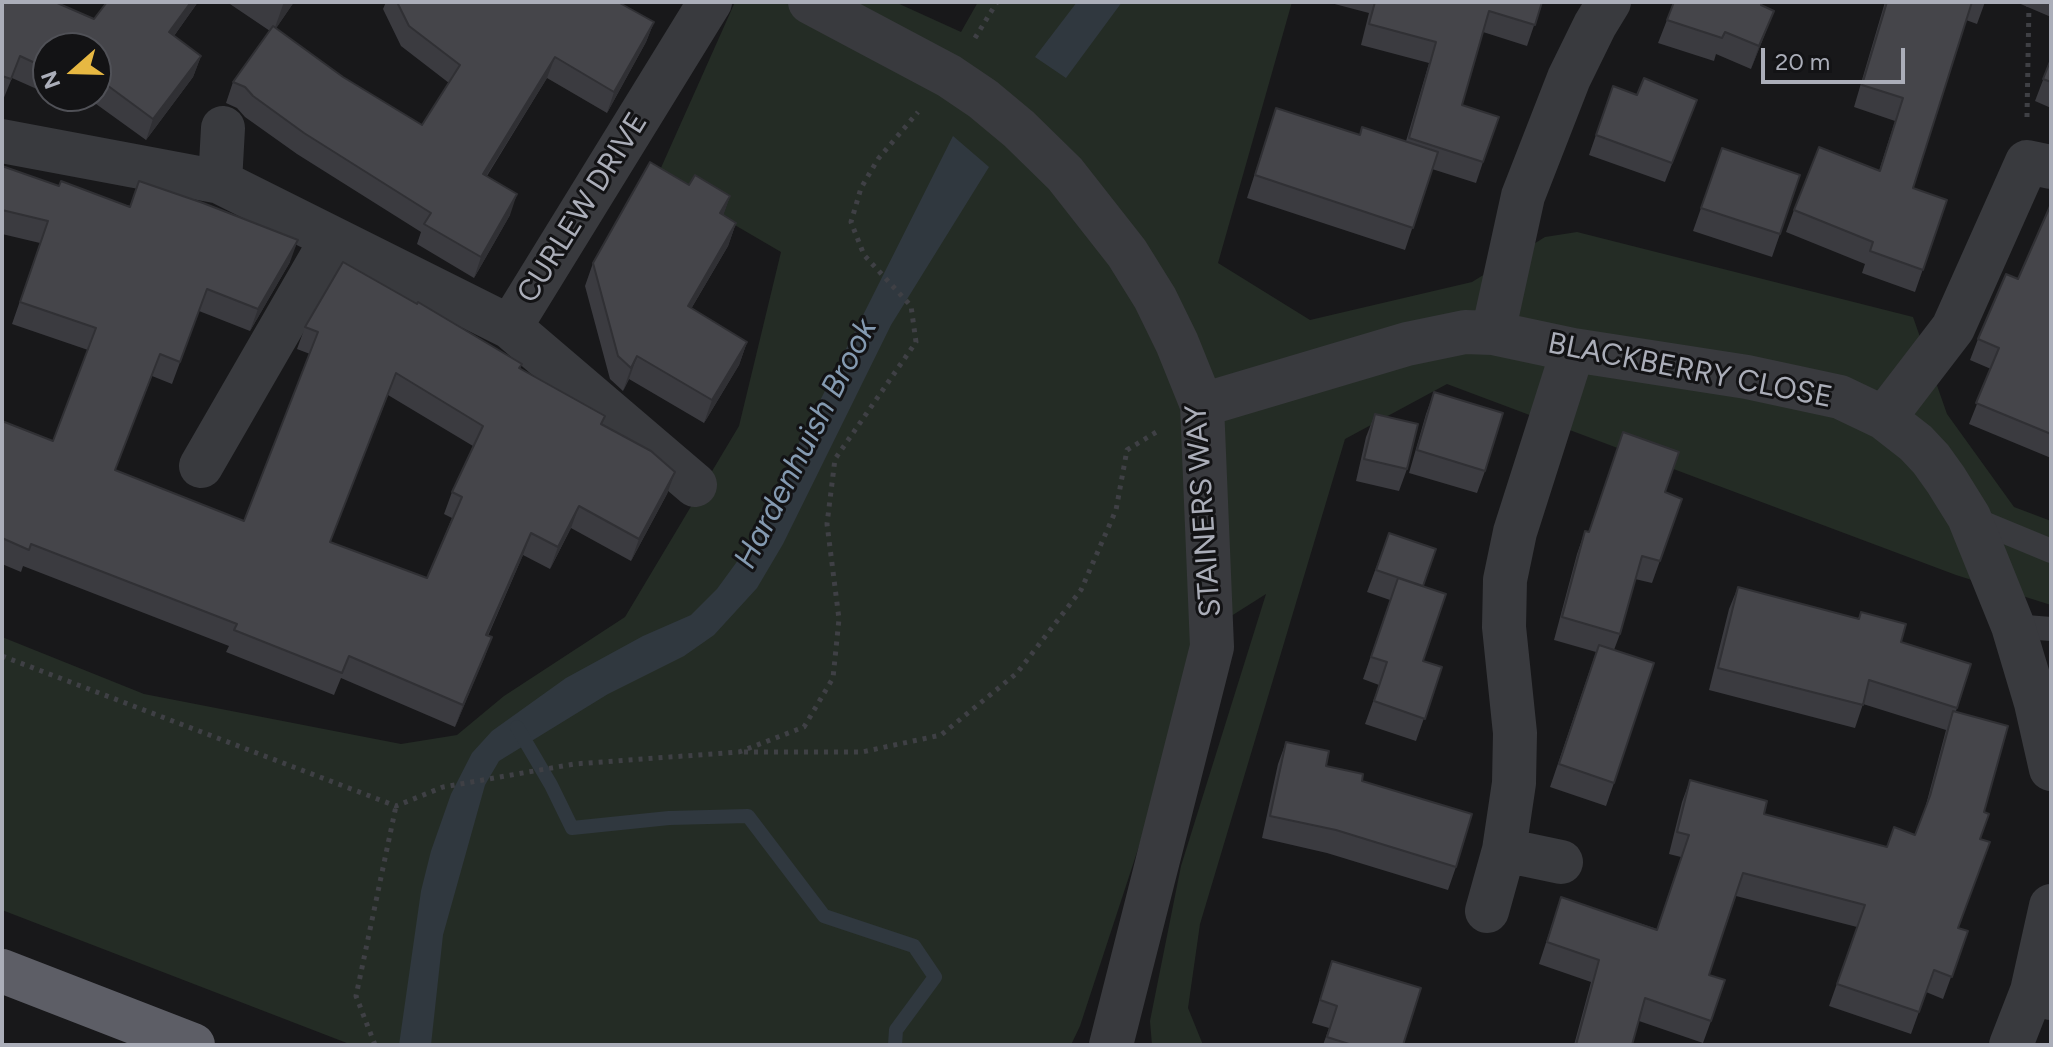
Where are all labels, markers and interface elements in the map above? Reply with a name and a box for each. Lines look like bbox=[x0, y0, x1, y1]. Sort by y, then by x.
north arrow bbox=[32, 32, 112, 112]
scale bar bbox=[1765, 32, 1909, 82]
text: 20 m bbox=[1775, 47, 1830, 76]
text: N bbox=[35, 67, 66, 92]
street label: CURLEW DRIVE bbox=[510, 106, 656, 310]
water label: Hardenhuish Brook bbox=[726, 313, 886, 575]
street label: BLACKBERRY CLOSE bbox=[1545, 326, 1835, 416]
street label: STAINERS WAY bbox=[1179, 404, 1229, 618]

